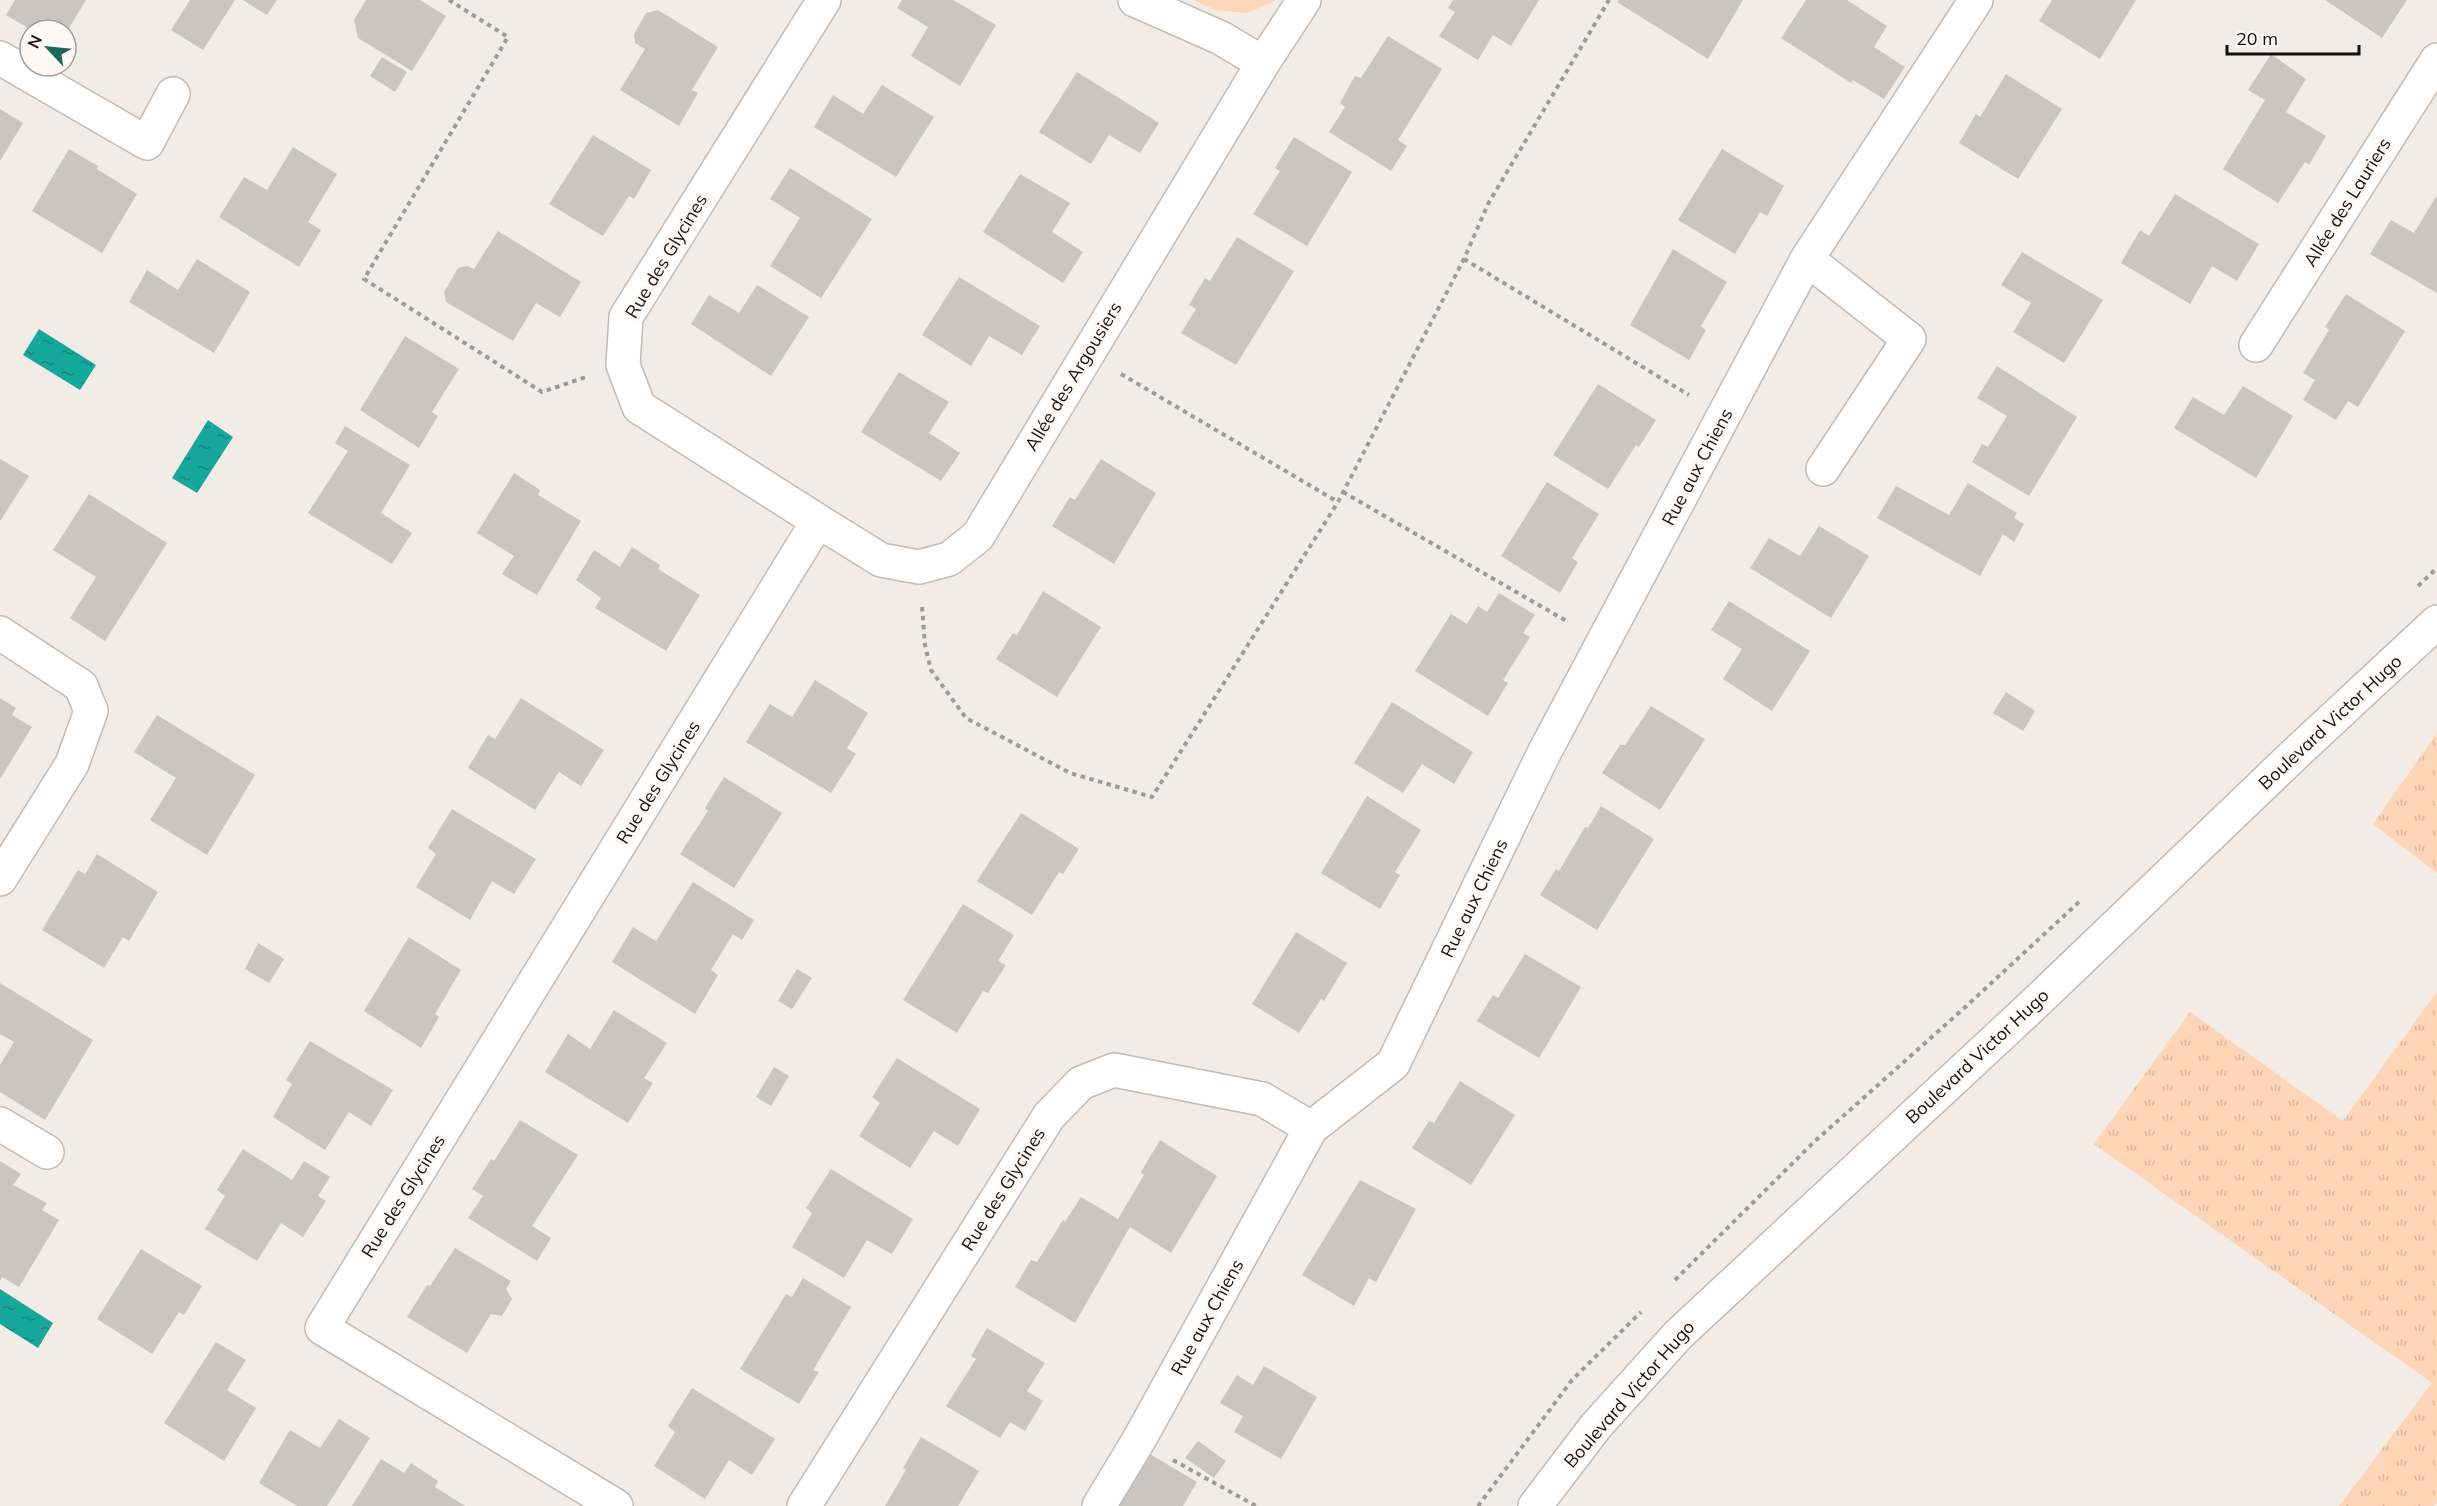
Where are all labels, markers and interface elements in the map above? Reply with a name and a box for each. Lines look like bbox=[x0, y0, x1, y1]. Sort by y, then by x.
north arrow bbox=[18, 18, 78, 78]
scale bar bbox=[2227, 18, 2359, 56]
text: 20 m bbox=[2236, 27, 2278, 50]
text: N bbox=[23, 32, 46, 51]
street label: Allée des Lauriers bbox=[2298, 133, 2396, 271]
street label: Rue des Glycines bbox=[620, 190, 712, 322]
street label: Allée des Argousiers bbox=[1019, 297, 1127, 455]
street label: Rue aux Chiens bbox=[1657, 404, 1738, 529]
street label: Boulevard Victor Hugo bbox=[2254, 650, 2406, 794]
street label: Rue des Glycines bbox=[611, 716, 705, 848]
street label: Rue aux Chiens bbox=[1435, 835, 1513, 961]
street label: Boulevard Victor Hugo bbox=[1901, 984, 2053, 1128]
street label: Rue des Glycines bbox=[956, 1123, 1050, 1255]
street label: Rue des Glycines bbox=[356, 1130, 450, 1262]
street label: Rue aux Chiens bbox=[1166, 1255, 1248, 1379]
street label: Boulevard Victor Hugo bbox=[1559, 1316, 1699, 1472]

